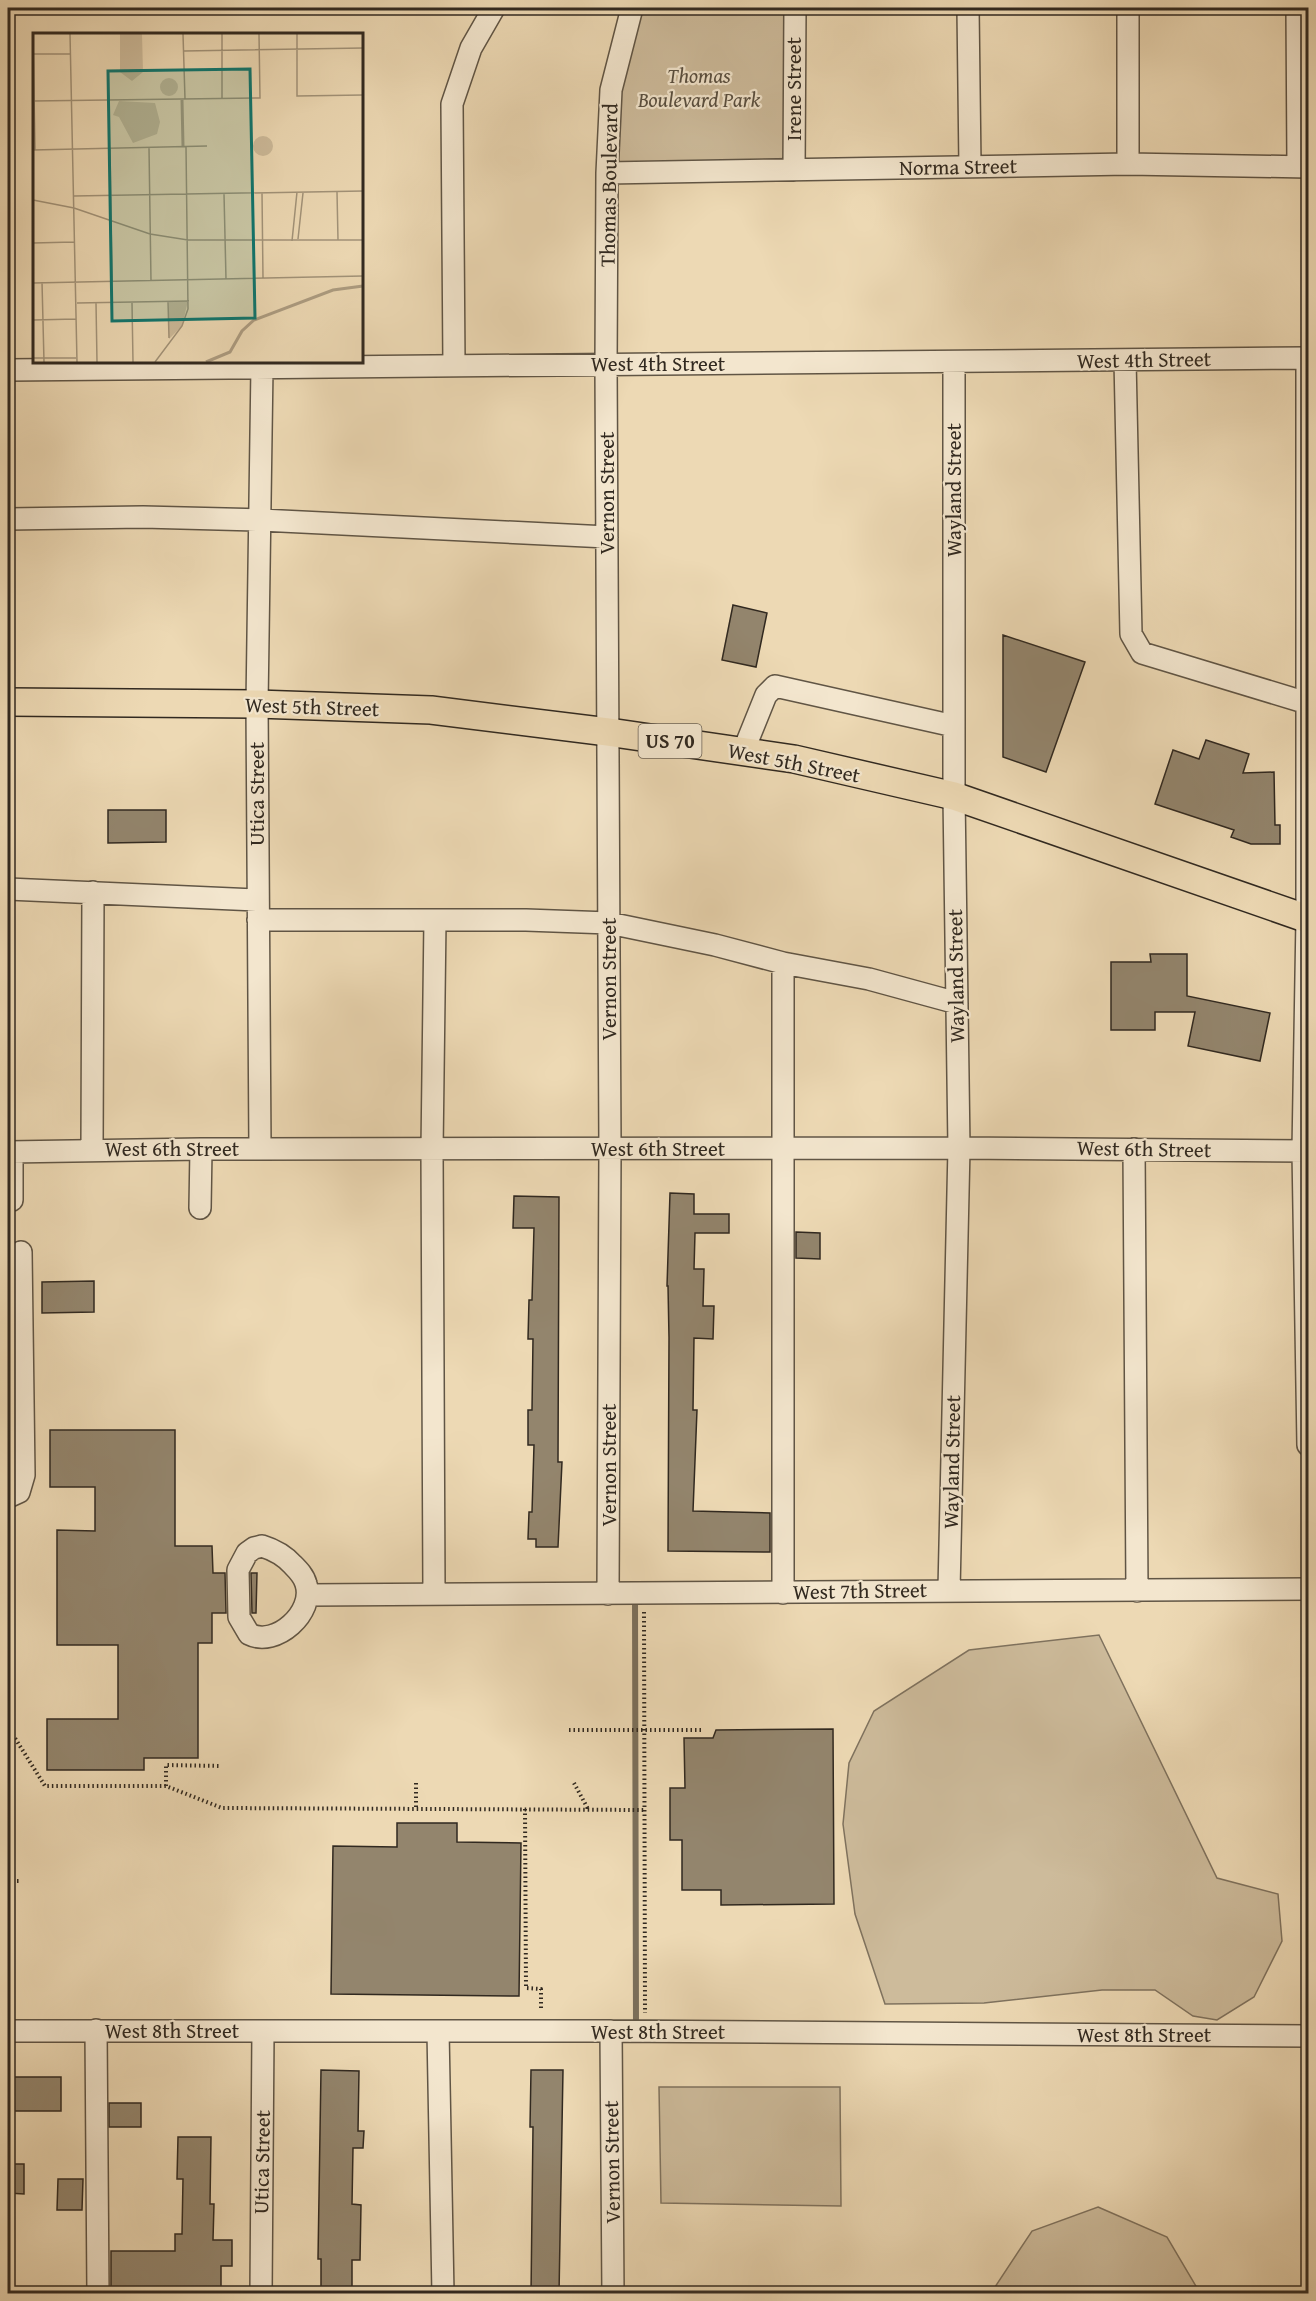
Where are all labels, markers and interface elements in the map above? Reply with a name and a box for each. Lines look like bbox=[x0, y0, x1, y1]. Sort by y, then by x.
inset map bbox=[33, 33, 363, 363]
street label: Irene Street bbox=[778, 36, 809, 141]
park label: Thomas Boulevard Park bbox=[637, 60, 761, 115]
street label: Thomas Boulevard bbox=[592, 102, 625, 267]
street label: Norma Street bbox=[899, 150, 1018, 183]
street label: West 4th Street bbox=[1077, 343, 1212, 376]
street label: West 4th Street bbox=[591, 348, 726, 379]
street label: Wayland Street bbox=[938, 422, 969, 557]
street label: Vernon Street bbox=[591, 431, 622, 555]
street label: West 5th Street bbox=[244, 689, 380, 724]
road number: US 70 bbox=[638, 724, 702, 758]
street label: West 5th Street bbox=[725, 734, 864, 791]
street label: Utica Street bbox=[241, 741, 272, 846]
street label: Wayland Street bbox=[939, 908, 972, 1043]
street label: Vernon Street bbox=[593, 917, 624, 1041]
street label: West 6th Street bbox=[1077, 1132, 1212, 1165]
street label: West 6th Street bbox=[105, 1133, 240, 1164]
street label: West 6th Street bbox=[591, 1133, 726, 1164]
street label: Wayland Street bbox=[935, 1394, 968, 1529]
street label: Vernon Street bbox=[593, 1403, 624, 1527]
street label: West 7th Street bbox=[793, 1574, 928, 1607]
street label: West 8th Street bbox=[105, 2015, 240, 2046]
street label: West 8th Street bbox=[591, 2016, 726, 2047]
street label: West 8th Street bbox=[1077, 2019, 1212, 2050]
street label: Vernon Street bbox=[595, 2100, 628, 2224]
street label: Utica Street bbox=[245, 2109, 278, 2214]

